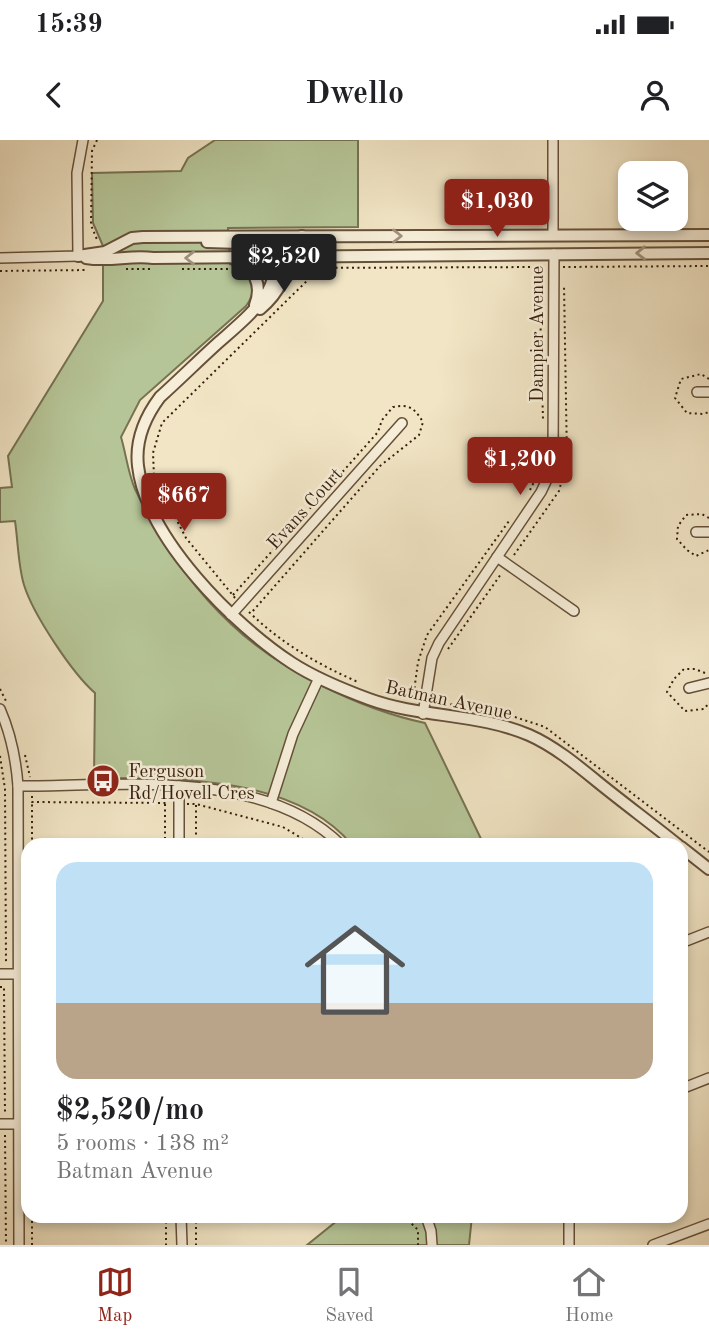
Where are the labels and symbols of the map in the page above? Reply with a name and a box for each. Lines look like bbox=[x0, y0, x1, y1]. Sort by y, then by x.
pin: $1,030 bbox=[440, 180, 554, 239]
one-way arrow bbox=[393, 228, 403, 244]
pin: $2,520 bbox=[227, 234, 341, 294]
one-way arrow bbox=[635, 246, 646, 261]
one-way arrow bbox=[185, 250, 195, 266]
street label: Dampier Avenue bbox=[529, 266, 548, 402]
pin: $1,200 bbox=[463, 438, 577, 497]
street label: Evans Court bbox=[264, 465, 347, 554]
pin: $667 bbox=[143, 474, 225, 533]
street label: Batman Avenue bbox=[383, 679, 514, 724]
bus stop icon: Ferguson Rd/Hovell Cres bbox=[84, 762, 122, 800]
place label: Ferguson Rd/Hovell Cres bbox=[128, 763, 255, 804]

